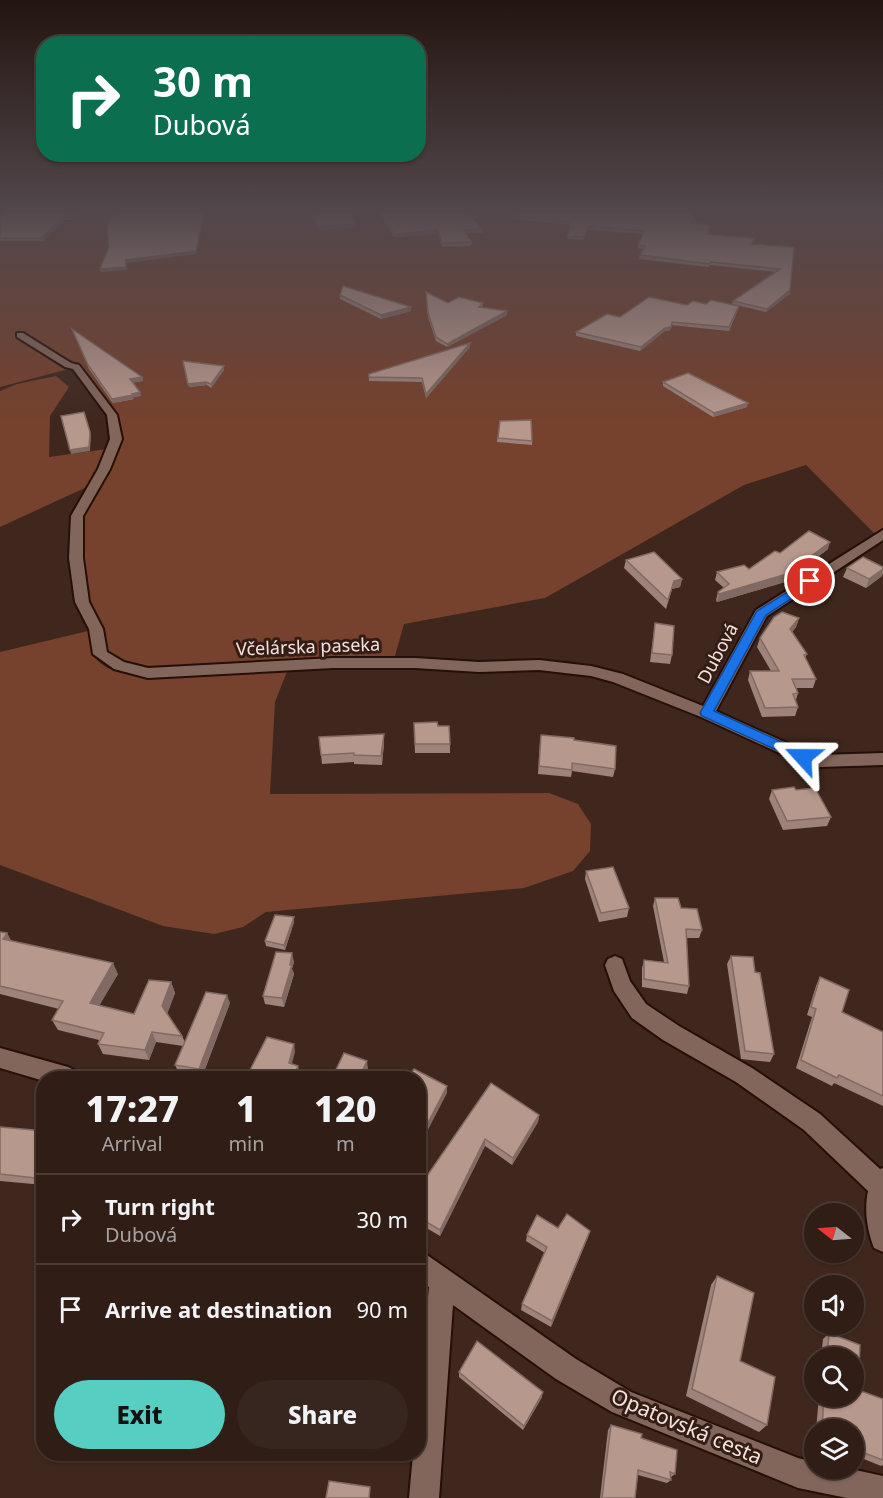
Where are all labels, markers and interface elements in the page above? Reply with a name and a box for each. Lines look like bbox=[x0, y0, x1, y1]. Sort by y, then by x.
text: 30 m bbox=[153, 52, 253, 109]
icon: right bbox=[54, 60, 132, 138]
text: Dubová bbox=[153, 106, 251, 143]
pin bbox=[784, 555, 835, 606]
icon: arrive bbox=[793, 564, 826, 597]
street label: Dubová bbox=[691, 619, 743, 687]
street label: Včelárska paseka bbox=[236, 631, 380, 661]
position arrow bbox=[771, 725, 835, 789]
text: 17:27 bbox=[85, 1084, 179, 1133]
text: 1 bbox=[236, 1084, 257, 1133]
text: 120 bbox=[314, 1084, 377, 1133]
text: Arrival bbox=[102, 1130, 163, 1157]
text: min bbox=[228, 1130, 265, 1157]
text: m bbox=[336, 1130, 355, 1157]
text: Turn right bbox=[105, 1191, 215, 1221]
icon: right bbox=[54, 1203, 87, 1236]
north arrow bbox=[804, 1203, 864, 1263]
map controls bbox=[804, 1203, 864, 1479]
text: 30 m bbox=[357, 1204, 408, 1234]
text: Dubová bbox=[105, 1221, 177, 1248]
button: sound bbox=[804, 1275, 864, 1335]
icon: arrive bbox=[54, 1293, 87, 1326]
text: Arrive at destination bbox=[105, 1294, 332, 1324]
text: 90 m bbox=[357, 1294, 408, 1324]
button: search bbox=[804, 1347, 864, 1407]
button: Exit bbox=[54, 1380, 225, 1449]
button: Share bbox=[237, 1380, 408, 1449]
street label: Opatovská cesta bbox=[607, 1382, 767, 1470]
button: layers bbox=[804, 1419, 864, 1479]

